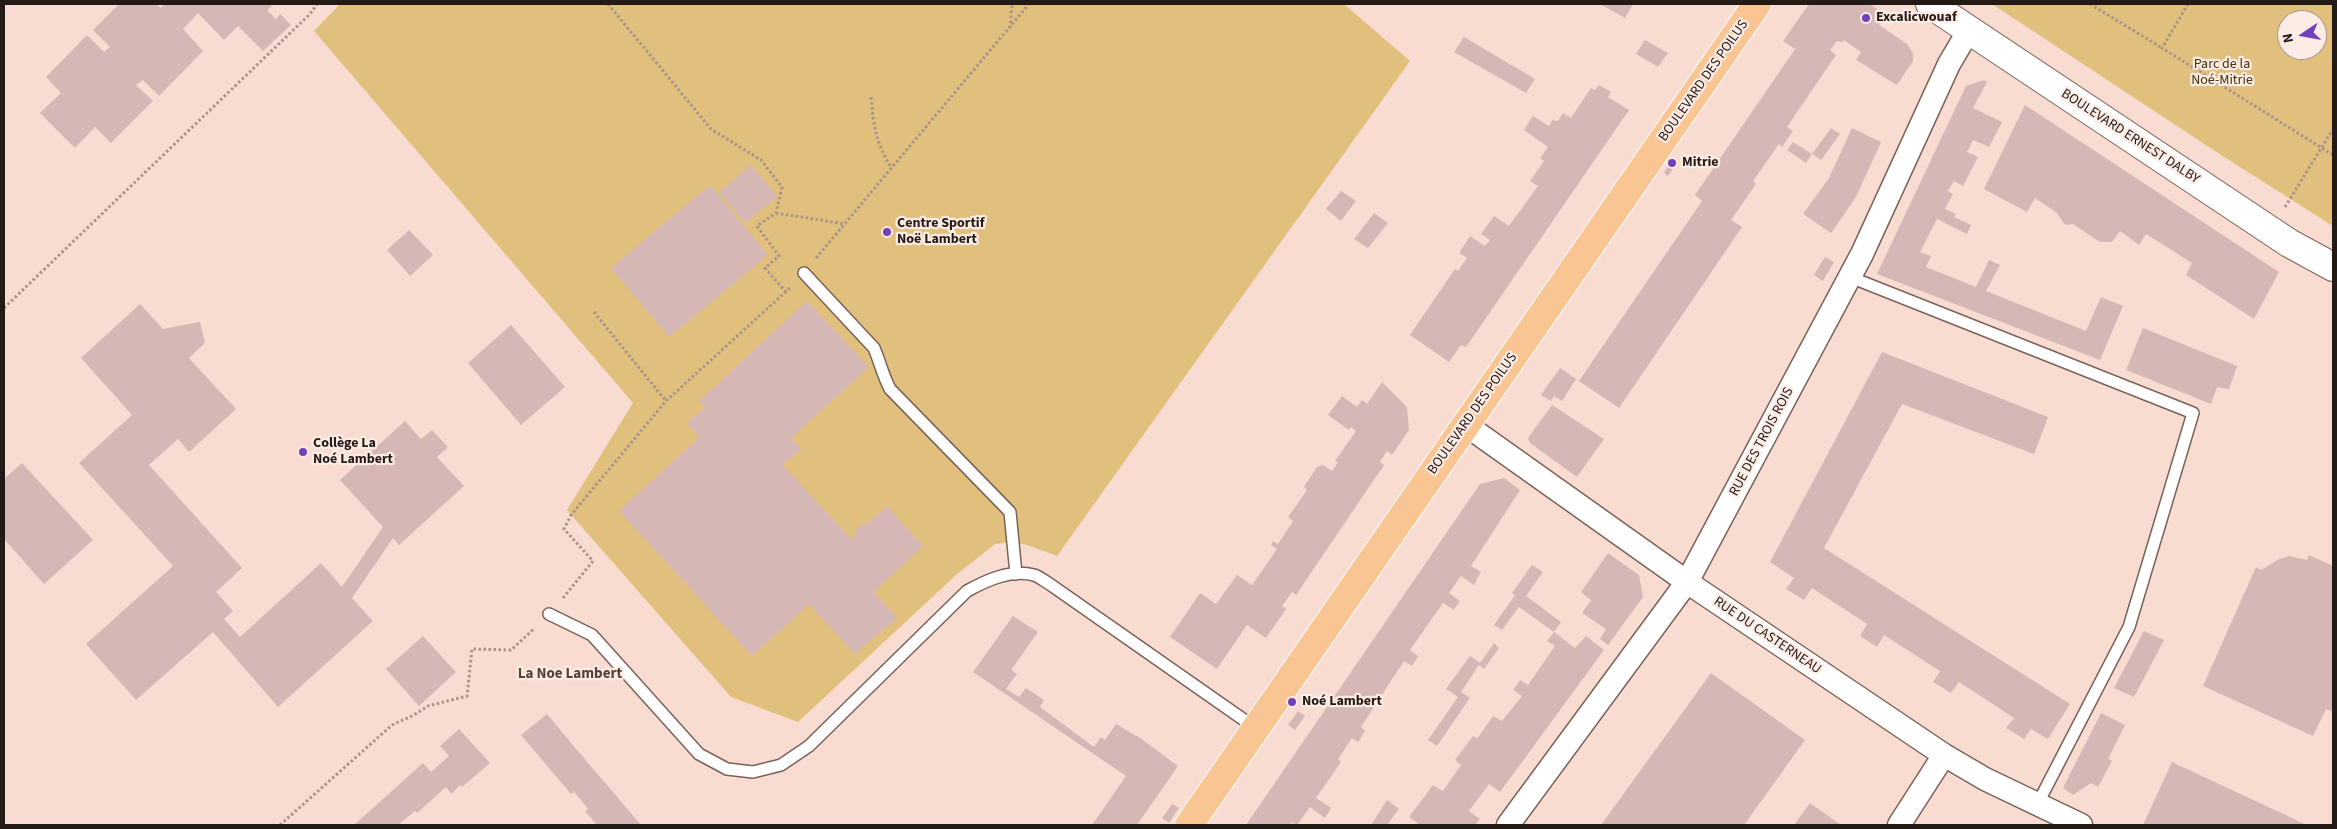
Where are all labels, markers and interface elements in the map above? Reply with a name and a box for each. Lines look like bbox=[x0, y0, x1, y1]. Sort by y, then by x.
place label: Excalicwouaf bbox=[1876, 10, 1957, 26]
north arrow bbox=[2277, 10, 2327, 60]
marker: Excalicwouaf bbox=[1860, 12, 1872, 24]
street label: BOULEVARD DES POILUS bbox=[1656, 17, 1752, 145]
text: N bbox=[2278, 31, 2299, 45]
park label: Parc de la Noé-Mitrie bbox=[2191, 57, 2253, 90]
street label: BOULEVARD ERNEST DALBY bbox=[2058, 86, 2202, 188]
place label: Mitrie bbox=[1682, 155, 1719, 171]
marker: Mitrie bbox=[1666, 157, 1678, 169]
place label: Centre Sportif Noë Lambert bbox=[897, 216, 984, 248]
marker: Centre Sportif Noë Lambert bbox=[881, 226, 893, 238]
street label: BOULEVARD DES POILUS bbox=[1425, 350, 1521, 478]
street label: RUE DES TROIS ROIS bbox=[1726, 385, 1798, 499]
place label: Collège La Noé Lambert bbox=[313, 436, 393, 468]
marker: Collège La Noé Lambert bbox=[297, 446, 309, 458]
street label: RUE DU CASTERNEAU bbox=[1710, 594, 1824, 678]
district label: La Noe Lambert bbox=[518, 666, 622, 684]
place label: Noé Lambert bbox=[1302, 694, 1382, 710]
marker: Noé Lambert bbox=[1286, 696, 1298, 708]

